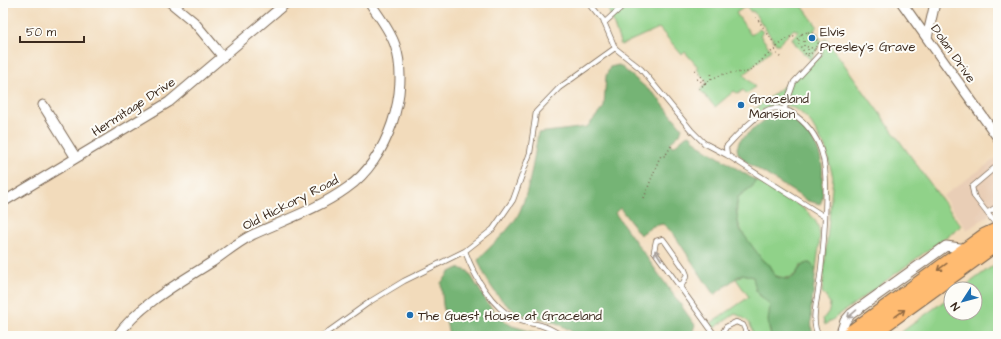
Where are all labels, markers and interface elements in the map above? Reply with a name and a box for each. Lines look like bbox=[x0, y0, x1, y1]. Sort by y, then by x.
scale bar bbox=[20, 18, 84, 44]
street label: Dolan Drive bbox=[926, 21, 980, 86]
place label: Elvis Presley's Grave bbox=[820, 23, 916, 57]
text: 50 m bbox=[26, 24, 57, 41]
marker: Elvis Presley's Grave bbox=[807, 33, 817, 43]
street label: Hermitage Drive bbox=[88, 73, 179, 141]
place label: Graceland Mansion bbox=[749, 90, 809, 123]
marker: Graceland Mansion bbox=[736, 100, 746, 110]
street label: Old Hickory Road bbox=[239, 171, 342, 236]
one-way arrow bbox=[654, 250, 662, 261]
one-way arrow bbox=[937, 263, 948, 271]
north arrow bbox=[943, 281, 983, 321]
text: N bbox=[947, 299, 963, 314]
place label: The Guest House at Graceland bbox=[418, 307, 602, 325]
one-way arrow bbox=[847, 309, 857, 319]
one-way arrow bbox=[894, 309, 905, 317]
marker: The Guest House at Graceland bbox=[405, 310, 415, 320]

